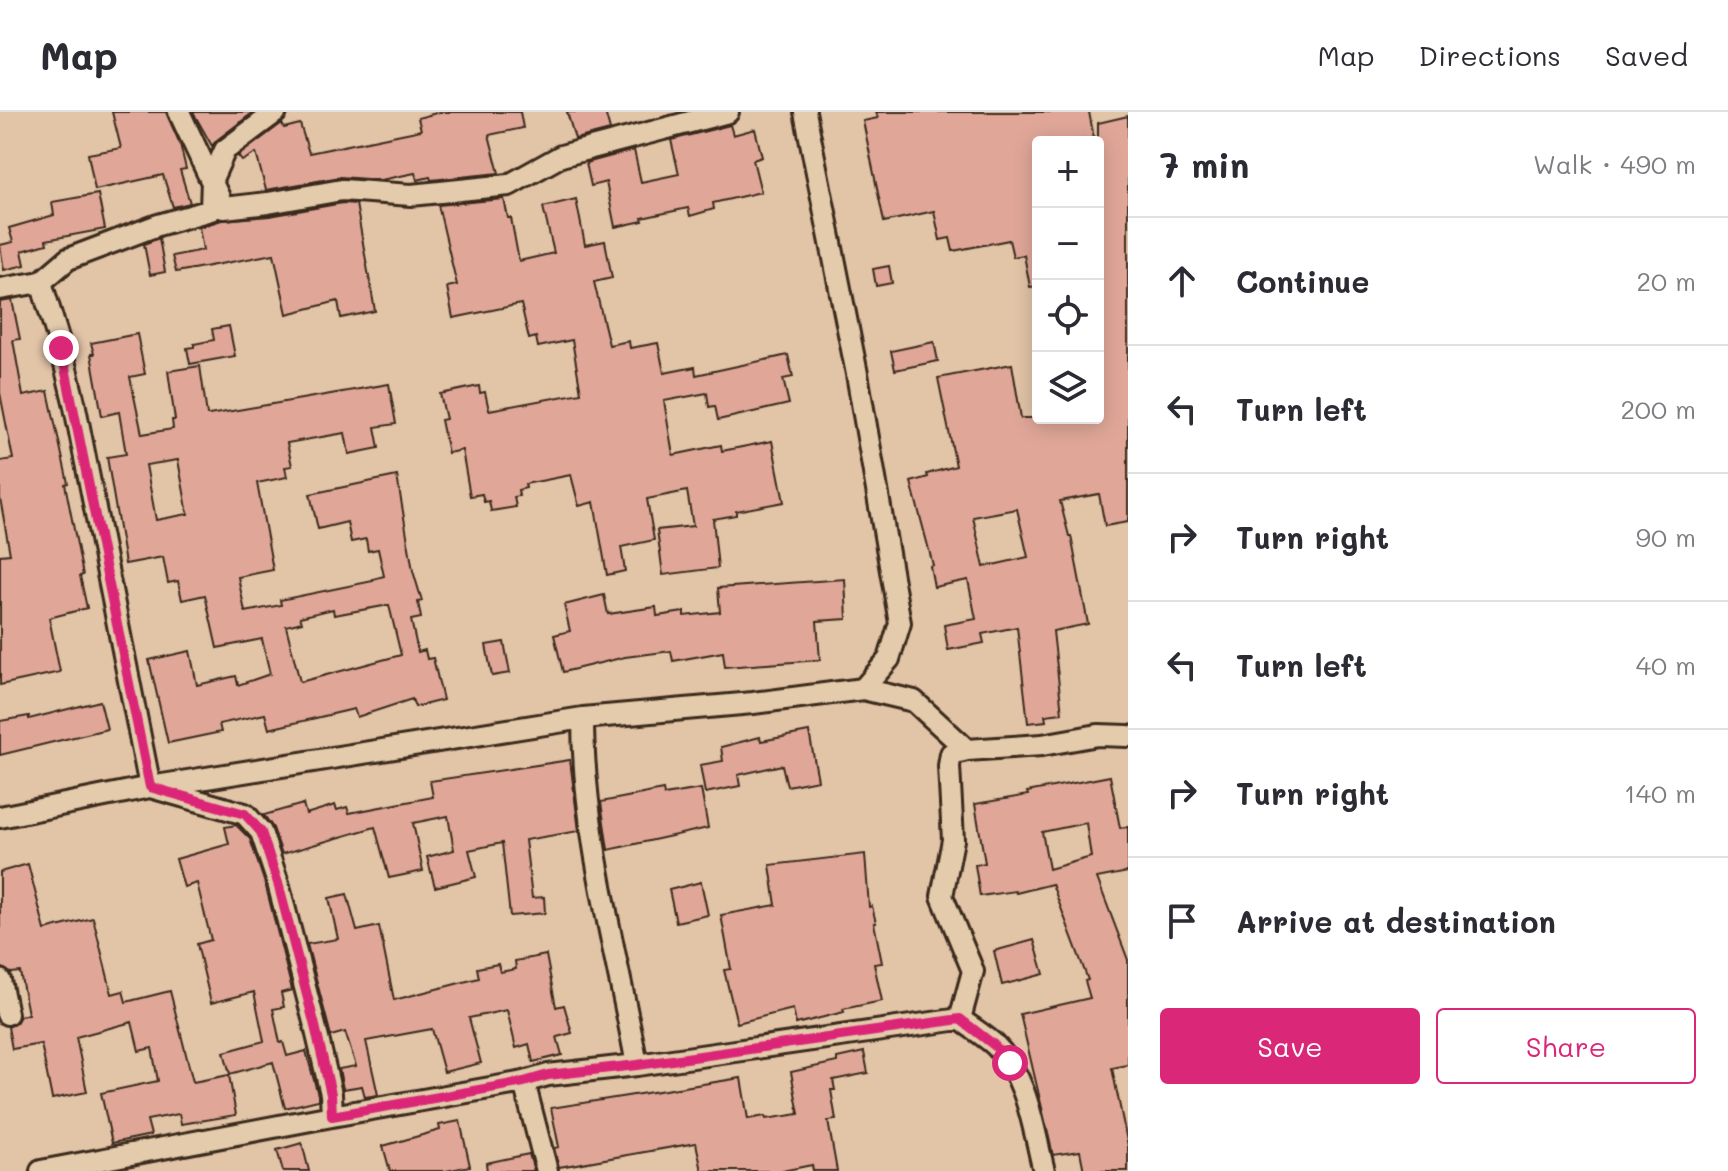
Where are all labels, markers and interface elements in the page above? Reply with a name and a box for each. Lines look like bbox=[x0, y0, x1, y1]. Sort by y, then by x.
text: Map bbox=[40, 30, 118, 80]
text: Map bbox=[1318, 37, 1375, 73]
text: Directions bbox=[1419, 37, 1561, 73]
text: Saved bbox=[1605, 37, 1688, 73]
map controls bbox=[1032, 136, 1104, 424]
button: + bbox=[1032, 136, 1104, 208]
text: 7 min bbox=[1160, 142, 1249, 187]
text: Walk · 490 m bbox=[1533, 147, 1696, 181]
button: − bbox=[1032, 208, 1104, 280]
icon: ahead bbox=[1160, 259, 1204, 303]
text: Continue bbox=[1236, 261, 1369, 301]
text: 20 m bbox=[1636, 264, 1696, 298]
button: locate bbox=[1032, 280, 1104, 352]
route end bbox=[43, 330, 79, 366]
button: layers bbox=[1032, 352, 1104, 424]
icon: left bbox=[1160, 387, 1204, 431]
text: Turn left bbox=[1236, 389, 1367, 429]
text: 200 m bbox=[1620, 392, 1696, 426]
icon: right bbox=[1160, 515, 1204, 559]
text: Turn right bbox=[1236, 517, 1389, 557]
text: 90 m bbox=[1636, 520, 1696, 554]
icon: left bbox=[1160, 643, 1204, 687]
text: Turn left bbox=[1236, 645, 1367, 685]
text: 40 m bbox=[1636, 648, 1696, 682]
icon: right bbox=[1160, 771, 1204, 815]
text: Turn right bbox=[1236, 773, 1389, 813]
text: 140 m bbox=[1624, 776, 1696, 810]
icon: arrive bbox=[1160, 899, 1204, 943]
text: Arrive at destination bbox=[1236, 901, 1556, 941]
button: Save bbox=[1160, 1008, 1420, 1084]
button: Share bbox=[1436, 1008, 1696, 1084]
route start bbox=[992, 1045, 1028, 1081]

